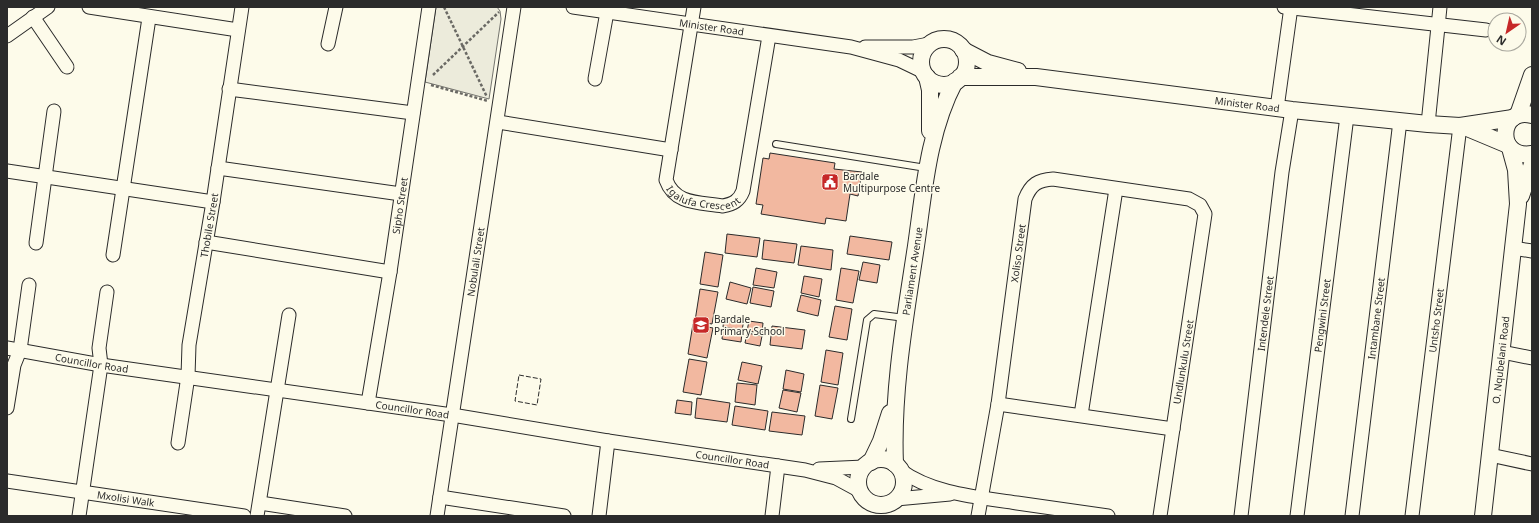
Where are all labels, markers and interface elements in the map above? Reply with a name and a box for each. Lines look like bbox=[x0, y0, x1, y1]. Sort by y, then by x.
north arrow bbox=[1487, 12, 1527, 52]
street label: Minister Road bbox=[678, 15, 745, 39]
text: N bbox=[1493, 32, 1509, 49]
street label: Minister Road bbox=[1214, 93, 1281, 115]
place label: Bardale Multipurpose Centre bbox=[843, 169, 940, 195]
public building icon: Bardale Multipurpose Centre bbox=[820, 172, 840, 192]
street label: Sipho Street bbox=[389, 176, 411, 235]
street label: Igalufa Crescent bbox=[663, 183, 743, 213]
street label: Thobile Street bbox=[197, 192, 221, 259]
street label: Xoliso Street bbox=[1007, 223, 1029, 283]
street label: Nobulali Street bbox=[463, 226, 488, 298]
street label: Parliament Avenue bbox=[899, 226, 926, 316]
street label: Intendele Street bbox=[1254, 275, 1277, 352]
street label: Intambane Street bbox=[1364, 276, 1388, 360]
street label: Pengwini Street bbox=[1311, 278, 1334, 353]
street label: Untsho Street bbox=[1425, 287, 1447, 353]
place label: Bardale Primary School bbox=[714, 312, 785, 338]
school or university icon: Bardale Primary School bbox=[691, 315, 711, 335]
street label: O. Nqubelani Road bbox=[1489, 315, 1512, 405]
street label: Undlunkulu Street bbox=[1169, 318, 1197, 405]
street label: Councillor Road bbox=[54, 350, 129, 376]
street label: Councillor Road bbox=[375, 397, 450, 422]
street label: Councillor Road bbox=[695, 447, 770, 472]
street label: Mxolisi Walk bbox=[96, 487, 156, 510]

